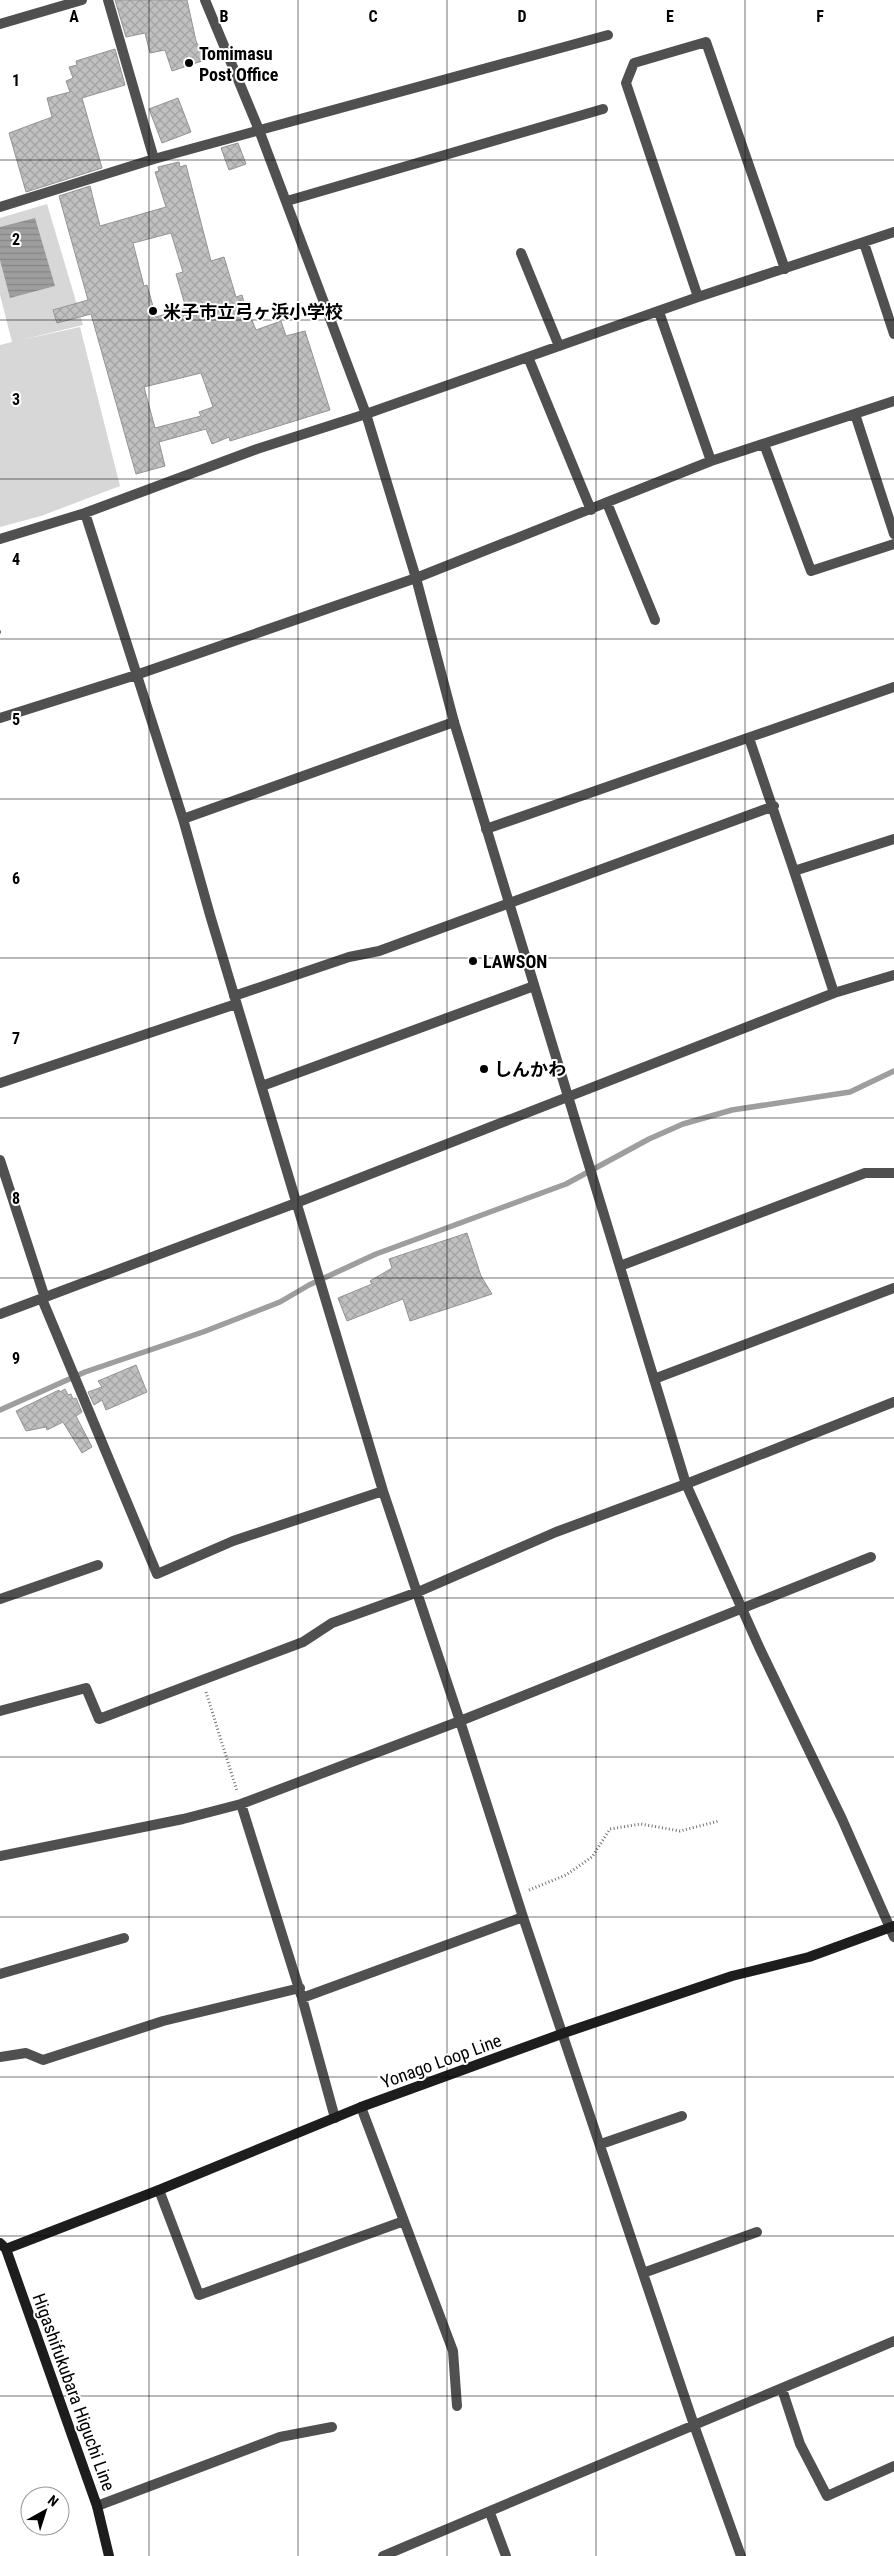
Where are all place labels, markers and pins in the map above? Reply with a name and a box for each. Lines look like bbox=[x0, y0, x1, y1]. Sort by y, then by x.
place label: Tomimasu Post Office bbox=[199, 43, 279, 85]
marker: Tomimasu Post Office bbox=[183, 57, 195, 69]
place label: 米子市立弓ヶ浜小学校 bbox=[163, 301, 343, 322]
marker: 米子市立弓ヶ浜小学校 bbox=[147, 305, 159, 317]
place label: LAWSON bbox=[483, 951, 547, 972]
marker: LAWSON bbox=[467, 955, 479, 967]
place label: しんかわ bbox=[494, 1059, 566, 1080]
marker: しんかわ bbox=[478, 1063, 490, 1075]

